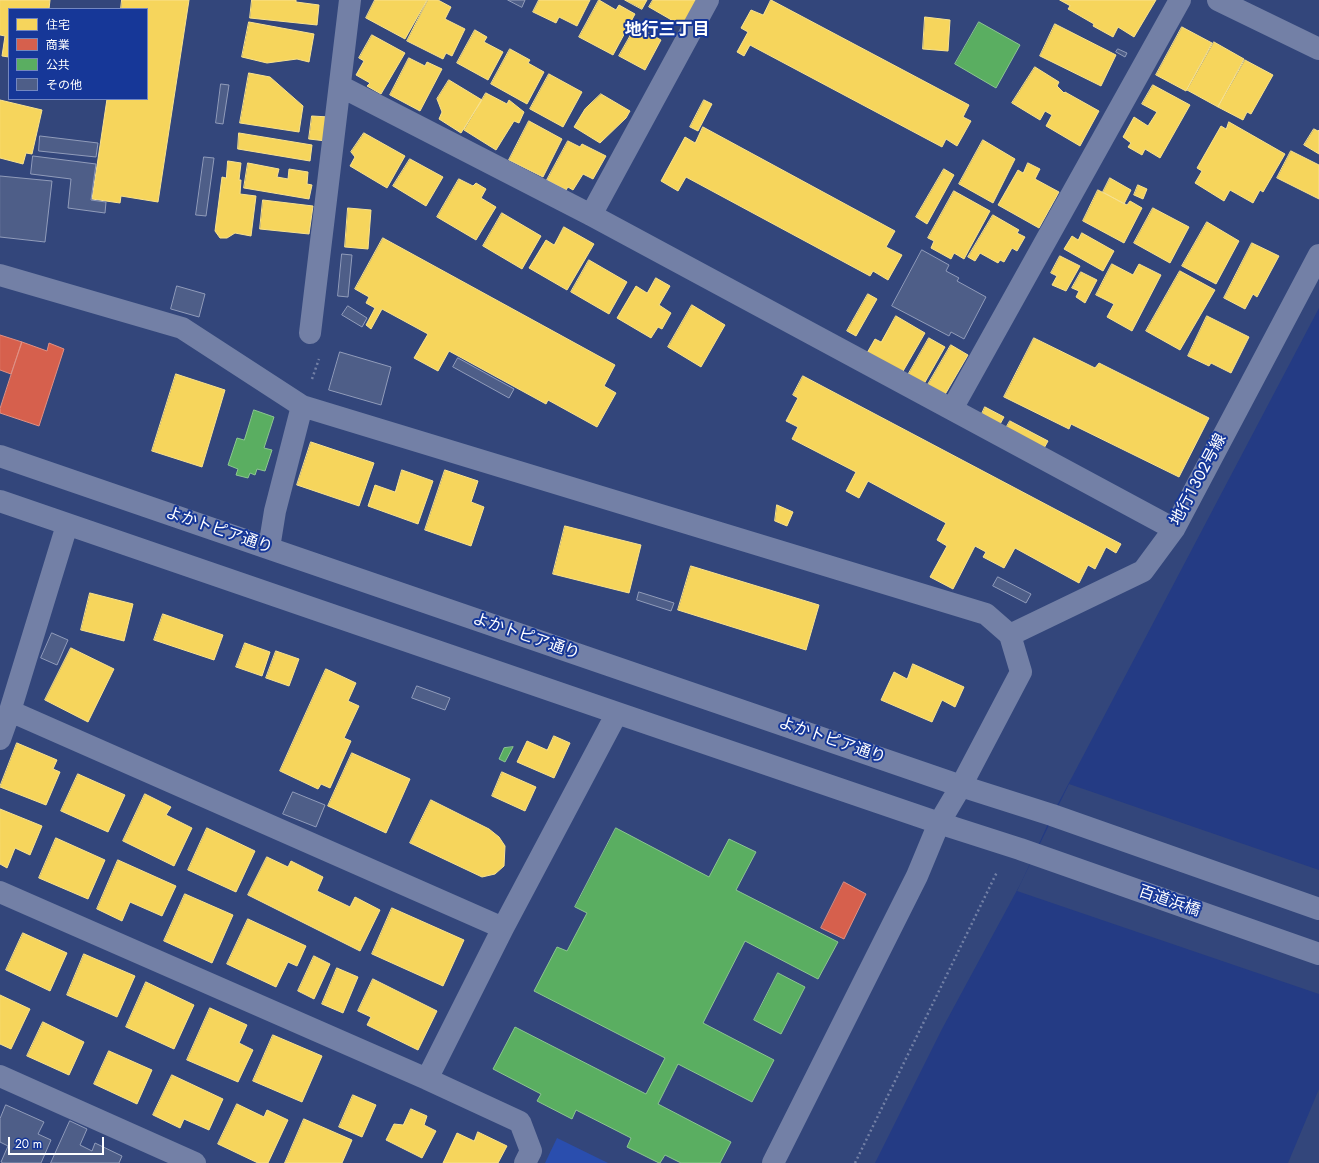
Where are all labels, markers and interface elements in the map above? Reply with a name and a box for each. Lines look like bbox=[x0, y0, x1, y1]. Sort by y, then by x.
legend bbox=[8, 8, 148, 100]
text: 住宅 bbox=[46, 16, 70, 34]
district label: 地行三丁目 bbox=[625, 21, 709, 41]
text: 商業 bbox=[46, 36, 70, 54]
text: 公共 bbox=[46, 56, 70, 74]
text: その他 bbox=[46, 76, 82, 94]
street label: 地行１３０２号線 bbox=[1167, 431, 1231, 529]
street label: よかトピア通り bbox=[163, 504, 275, 558]
street label: よかトピア通り bbox=[470, 610, 582, 664]
street label: よかトピア通り bbox=[776, 714, 888, 768]
street label: 百道浜橋 bbox=[1136, 883, 1202, 921]
scale bar bbox=[10, 1129, 106, 1155]
text: 20 m bbox=[15, 1135, 42, 1153]

